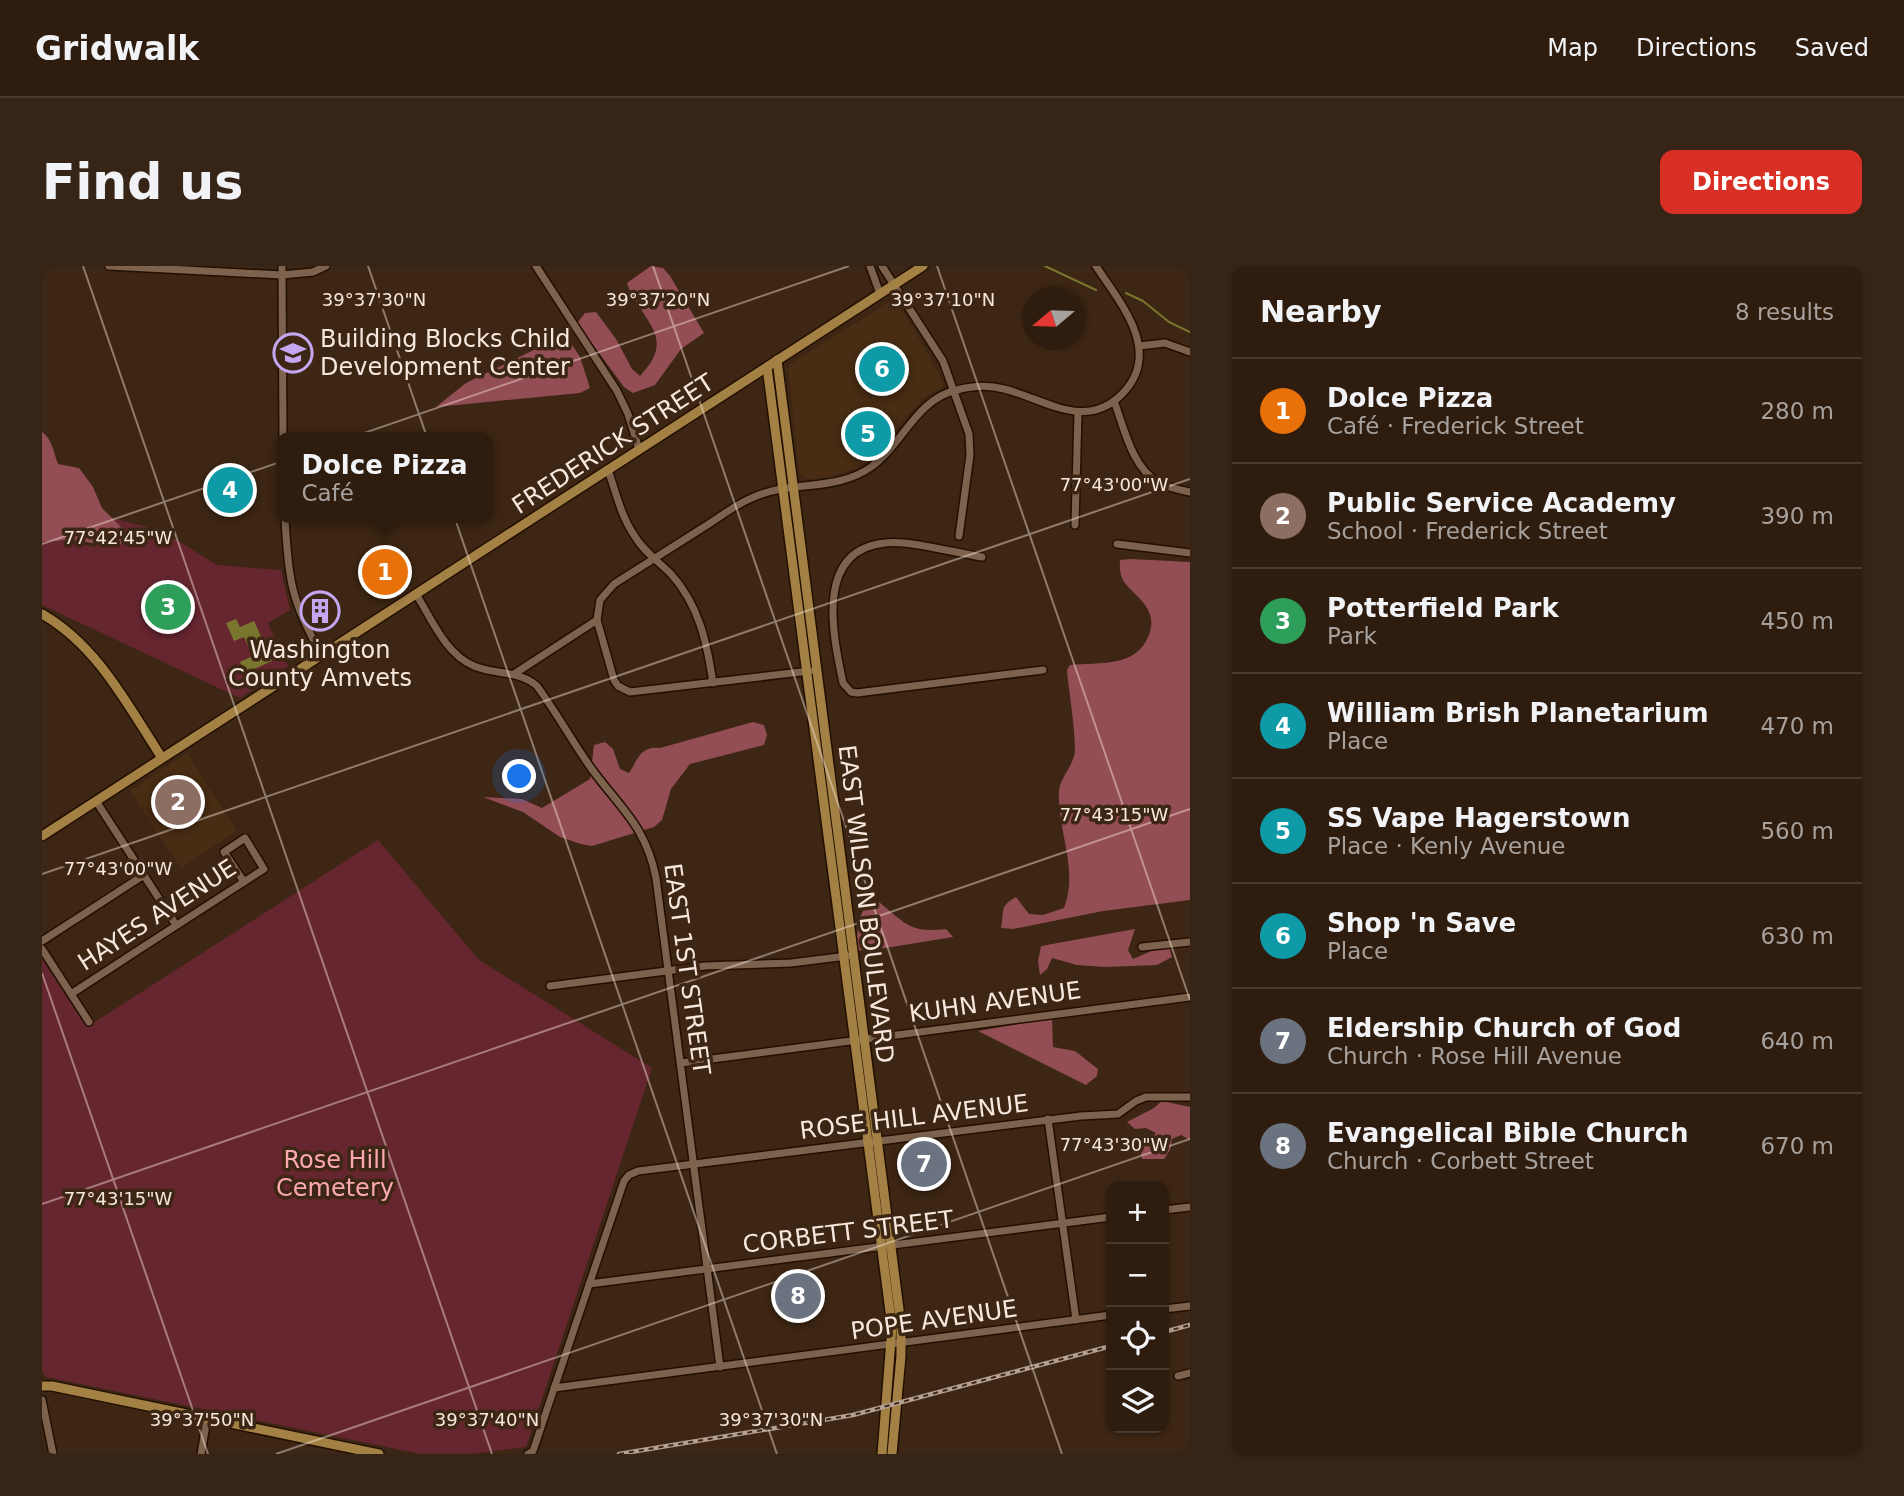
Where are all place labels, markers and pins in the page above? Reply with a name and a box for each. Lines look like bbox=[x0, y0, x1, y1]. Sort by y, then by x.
place label: Building Blocks Child Development Center bbox=[320, 325, 571, 381]
school or university icon: Building Blocks Child Development Center bbox=[272, 332, 314, 374]
pin: 6 bbox=[859, 343, 905, 395]
pin: 5 bbox=[845, 408, 891, 460]
pin: 4 bbox=[207, 464, 253, 516]
pin: 1 bbox=[362, 546, 408, 598]
pin: 3 bbox=[145, 581, 191, 633]
building icon: Washington County Amvets bbox=[299, 590, 341, 632]
place label: Washington County Amvets bbox=[228, 636, 412, 692]
pin: 2 bbox=[155, 776, 201, 828]
pin: 7 bbox=[901, 1138, 947, 1190]
pin: 8 bbox=[775, 1270, 821, 1322]

